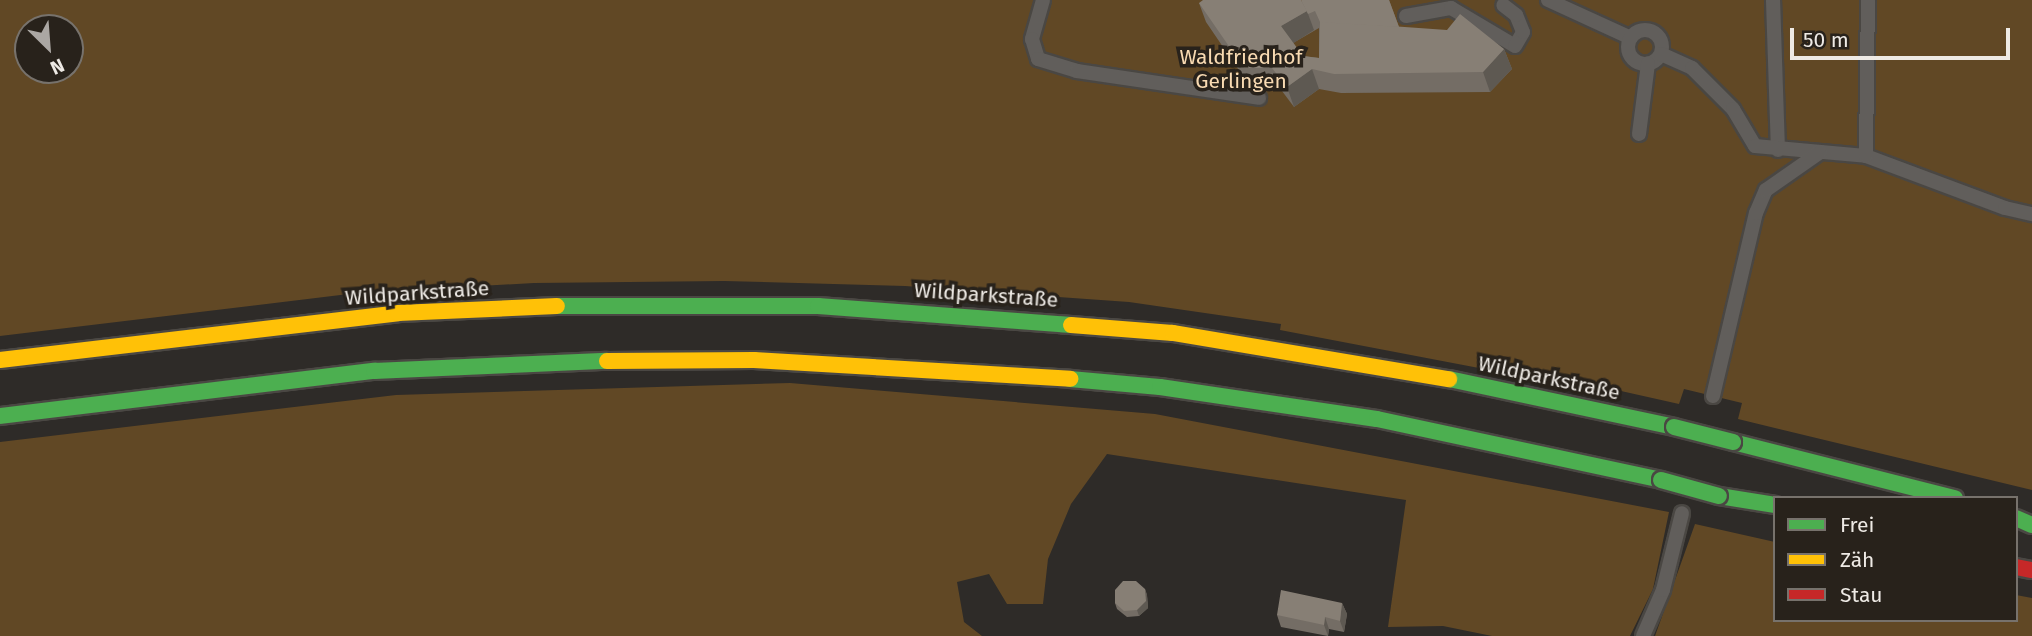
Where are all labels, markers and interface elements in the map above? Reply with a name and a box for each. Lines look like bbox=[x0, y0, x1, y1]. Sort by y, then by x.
north arrow bbox=[14, 14, 84, 84]
scale bar bbox=[1794, 14, 2014, 58]
text: 50 m bbox=[1803, 27, 1849, 53]
park label: Waldfriedhof Gerlingen bbox=[1179, 44, 1303, 94]
text: N bbox=[47, 54, 68, 80]
street label: Wildparkstraße bbox=[344, 275, 490, 311]
street label: Wildparkstraße bbox=[913, 277, 1059, 313]
street label: Wildparkstraße bbox=[1476, 351, 1622, 405]
legend bbox=[1773, 496, 2018, 622]
text: Frei bbox=[1840, 512, 1874, 538]
text: Zäh bbox=[1840, 547, 1874, 573]
text: Stau bbox=[1840, 582, 1883, 608]

